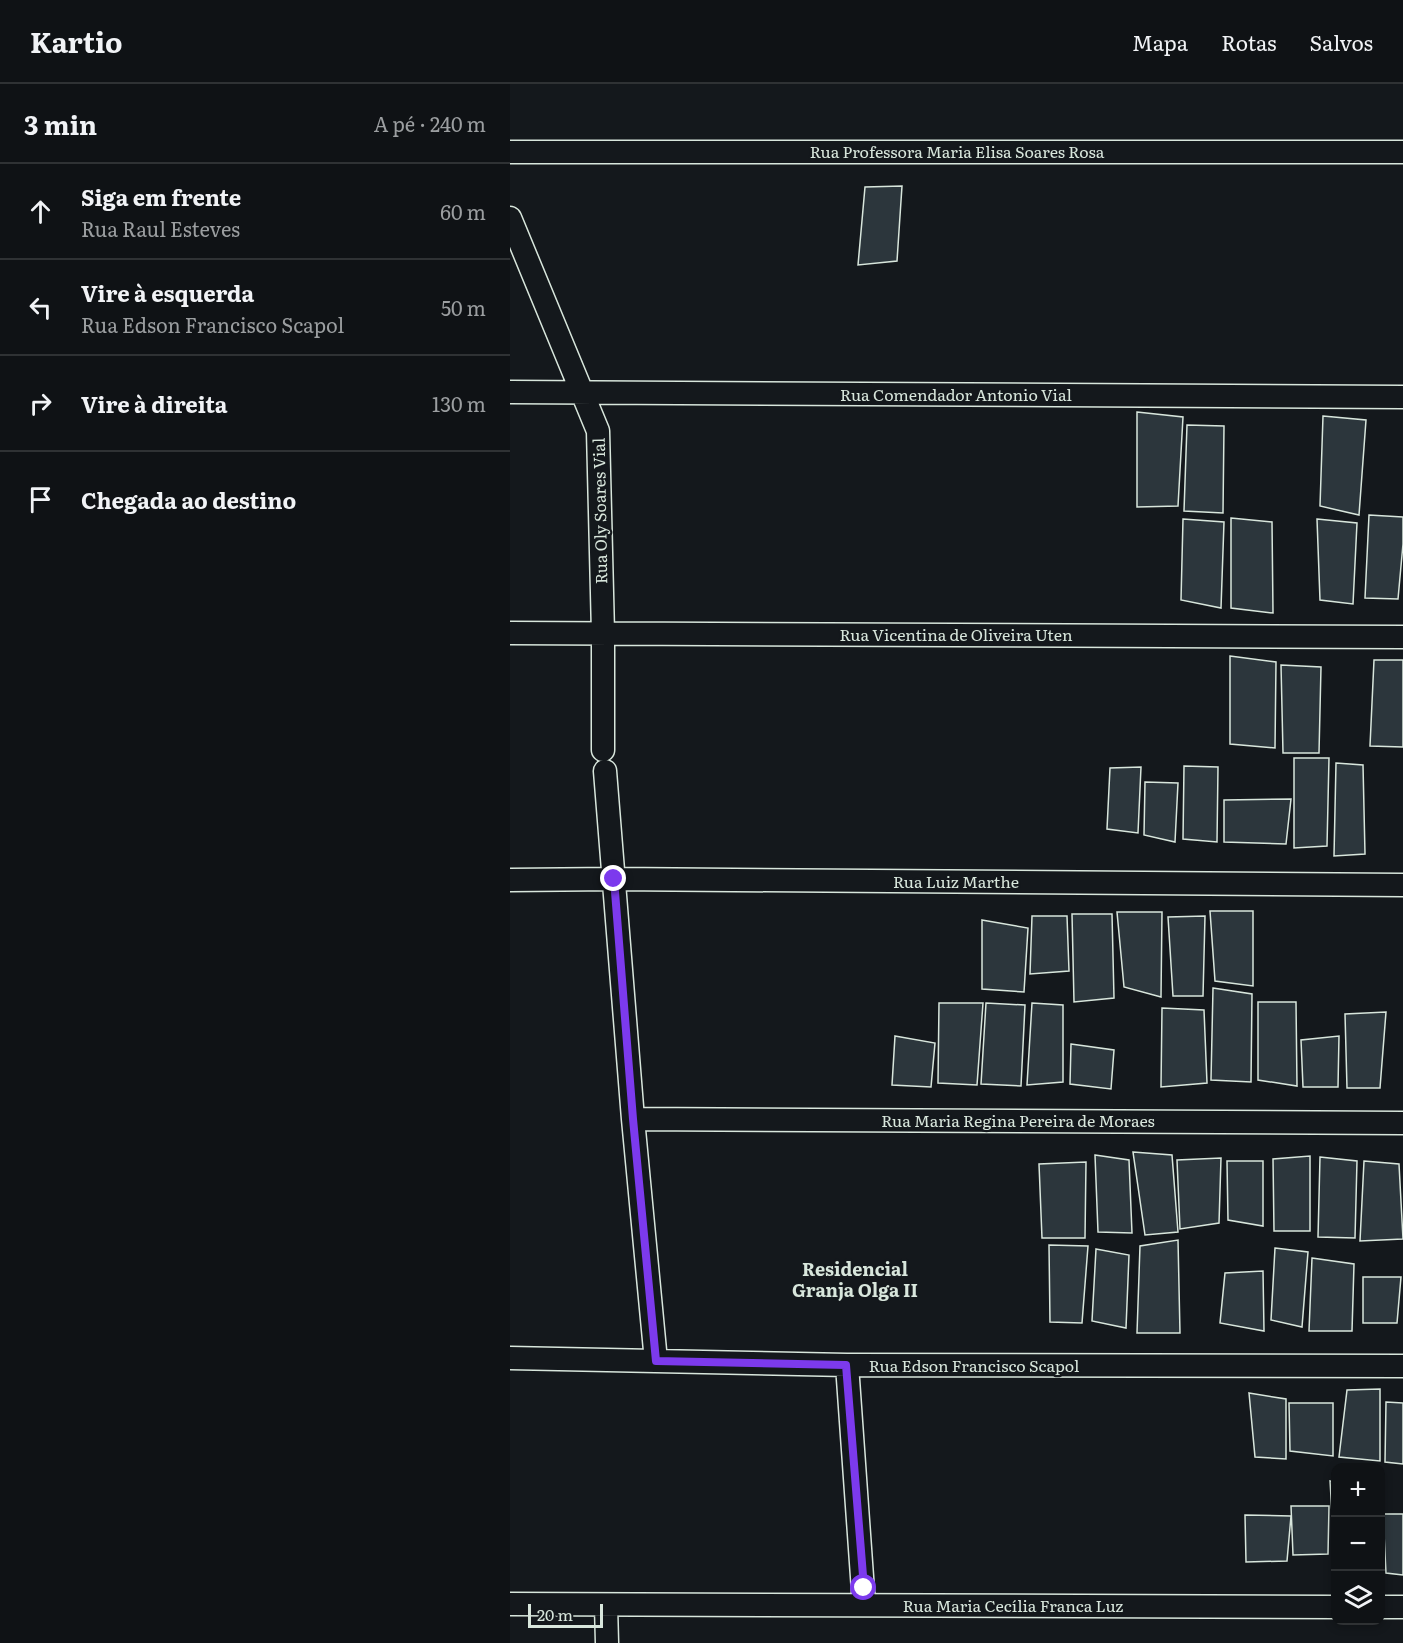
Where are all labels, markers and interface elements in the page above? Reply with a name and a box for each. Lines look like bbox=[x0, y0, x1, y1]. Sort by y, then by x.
text: Kartio bbox=[30, 20, 123, 62]
text: Mapa bbox=[1132, 26, 1188, 57]
text: Rotas bbox=[1221, 26, 1277, 57]
text: Salvos bbox=[1310, 26, 1373, 57]
text: 3 min bbox=[24, 104, 97, 143]
text: A pé · 240 m bbox=[374, 108, 486, 138]
street label: Rua Professora Maria Elisa Soares Rosa bbox=[810, 139, 1105, 163]
text: Siga em frente bbox=[81, 180, 241, 213]
icon: ahead bbox=[24, 195, 57, 228]
text: 60 m bbox=[440, 196, 486, 226]
text: Rua Raul Esteves bbox=[81, 213, 240, 243]
text: Vire à esquerda bbox=[81, 276, 254, 309]
icon: left bbox=[24, 291, 57, 324]
text: 50 m bbox=[441, 292, 486, 322]
text: Rua Edson Francisco Scapol bbox=[81, 309, 344, 339]
street label: Rua Comendador Antonio Vial bbox=[840, 382, 1072, 406]
icon: right bbox=[24, 387, 57, 420]
text: Vire à direita bbox=[81, 387, 228, 420]
text: 130 m bbox=[432, 388, 486, 418]
street label: Rua Oly Soares Vial bbox=[586, 438, 612, 584]
icon: arrive bbox=[24, 483, 57, 516]
text: Chegada ao destino bbox=[81, 483, 296, 516]
street label: Rua Vicentina de Oliveira Uten bbox=[839, 622, 1073, 646]
route end bbox=[600, 865, 626, 891]
street label: Rua Luiz Marthe bbox=[893, 869, 1019, 893]
street label: Rua Maria Regina Pereira de Moraes bbox=[881, 1108, 1155, 1132]
district label: Residencial Granja Olga II bbox=[792, 1255, 918, 1303]
street label: Rua Edson Francisco Scapol bbox=[869, 1353, 1079, 1377]
map controls bbox=[1331, 1463, 1385, 1625]
button: + bbox=[1331, 1463, 1385, 1517]
button: − bbox=[1331, 1517, 1385, 1571]
button: layers bbox=[1331, 1571, 1385, 1625]
route start bbox=[850, 1574, 876, 1600]
street label: Rua Maria Cecília Franca Luz bbox=[903, 1593, 1124, 1617]
scale bar bbox=[528, 1601, 603, 1628]
text: 20 m bbox=[537, 1602, 573, 1626]

